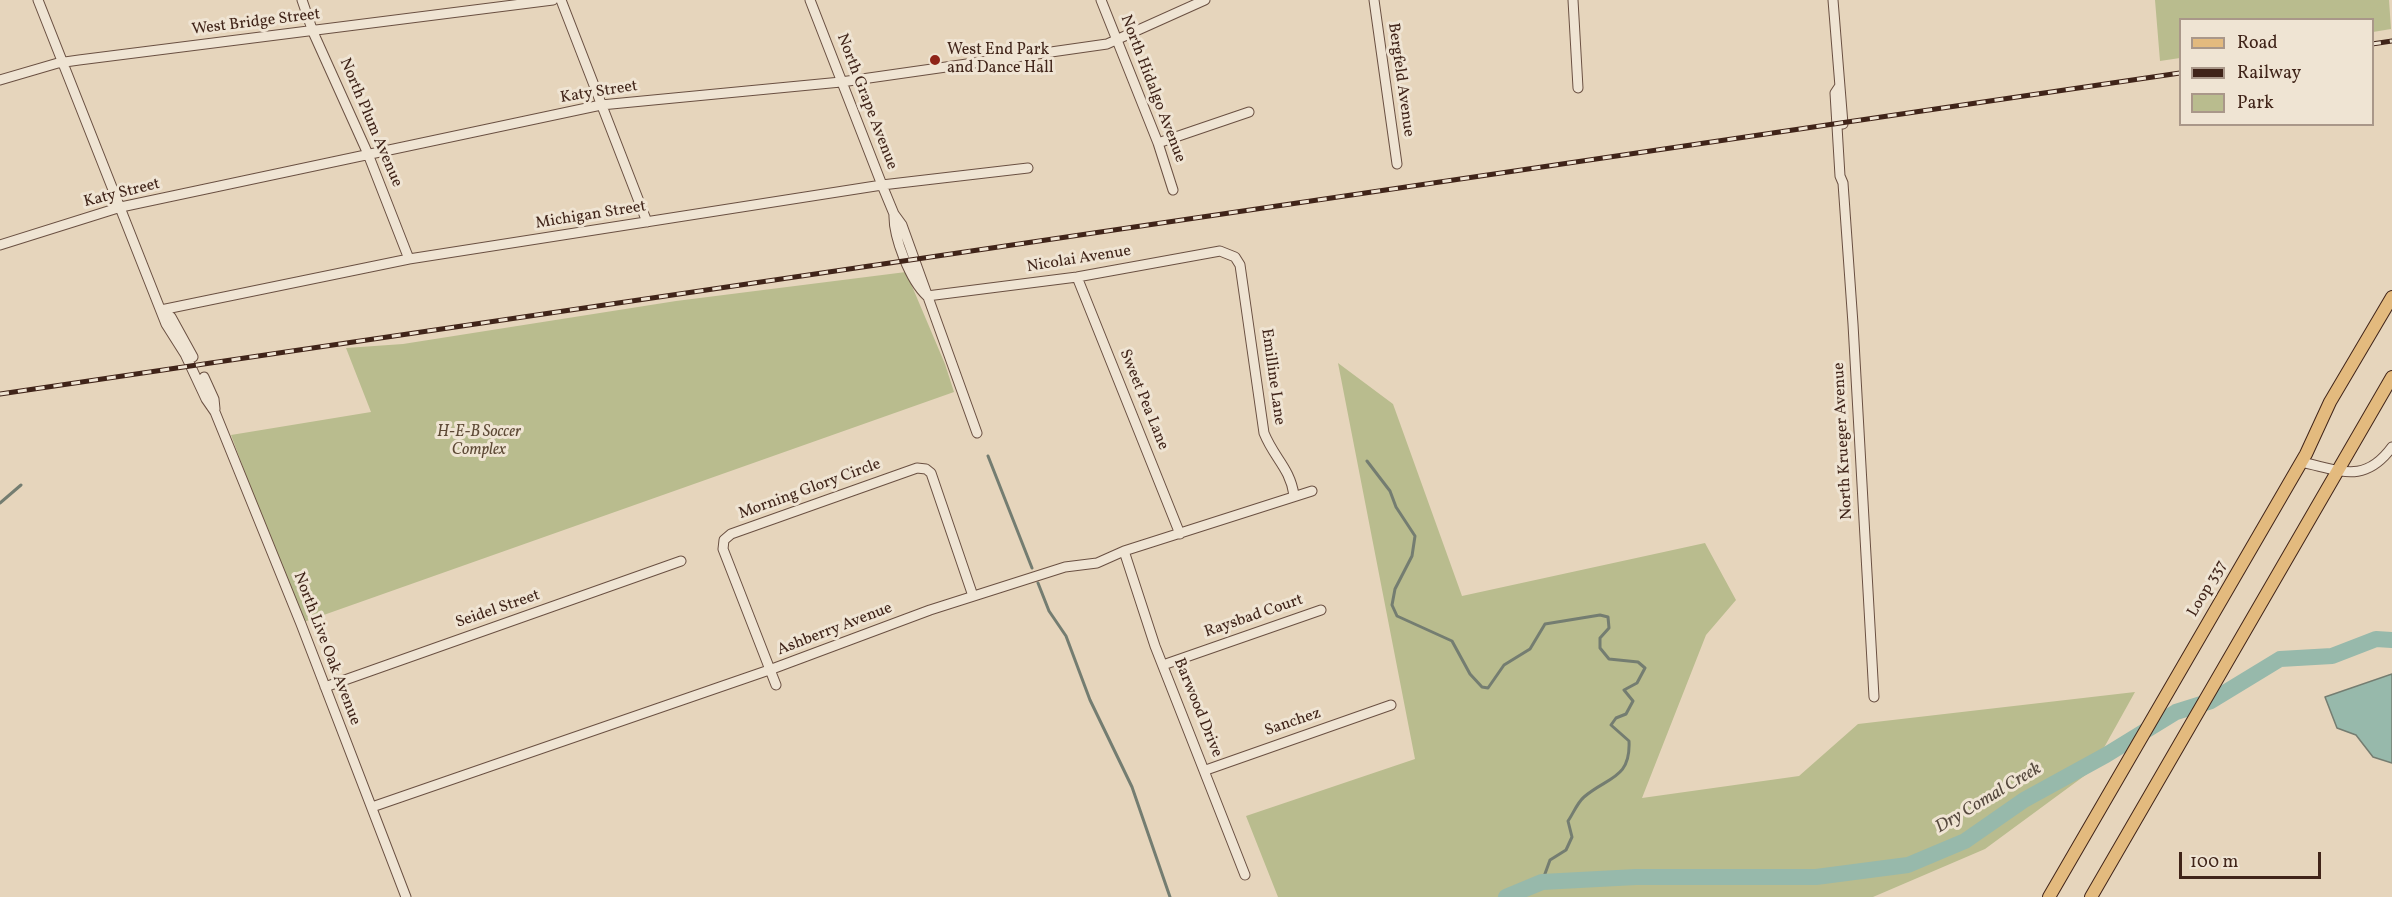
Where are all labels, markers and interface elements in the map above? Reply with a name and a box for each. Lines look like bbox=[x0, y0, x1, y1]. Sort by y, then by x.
street label: West Bridge Street bbox=[191, 6, 321, 40]
street label: North Hidalgo Avenue bbox=[1115, 13, 1189, 165]
legend bbox=[2179, 18, 2374, 126]
street label: Bergfeld Avenue bbox=[1383, 22, 1417, 138]
street label: North Grape Avenue bbox=[831, 31, 901, 173]
text: Road bbox=[2237, 31, 2278, 56]
place label: West End Park and Dance Hall bbox=[947, 41, 1053, 79]
marker: West End Park and Dance Hall bbox=[928, 53, 942, 67]
street label: North Plum Avenue bbox=[334, 56, 406, 190]
text: Railway bbox=[2237, 61, 2301, 86]
street label: Katy Street bbox=[559, 77, 639, 109]
text: Park bbox=[2237, 91, 2274, 116]
street label: Katy Street bbox=[82, 175, 162, 213]
street label: Michigan Street bbox=[534, 198, 648, 234]
street label: Nicolai Avenue bbox=[1025, 242, 1133, 278]
street label: Emilline Lane bbox=[1256, 327, 1288, 427]
street label: Sweet Pea Lane bbox=[1114, 347, 1172, 453]
street label: North Krueger Avenue bbox=[1830, 362, 1858, 520]
park label: H-E-B Soccer Complex bbox=[437, 423, 521, 461]
street label: Morning Glory Circle bbox=[736, 455, 884, 525]
street label: Loop 337 bbox=[2184, 557, 2232, 621]
street label: North Live Oak Avenue bbox=[288, 570, 364, 728]
street label: Seidel Street bbox=[453, 587, 543, 633]
street label: Raysbad Court bbox=[1202, 591, 1306, 643]
street label: Ashberry Avenue bbox=[775, 599, 895, 661]
street label: Barwood Drive bbox=[1168, 656, 1226, 760]
street label: Sanchez bbox=[1262, 704, 1324, 742]
water label: Dry Comal Creek bbox=[1932, 759, 2046, 839]
scale bar bbox=[2182, 840, 2324, 878]
text: 100 m bbox=[2190, 850, 2239, 875]

